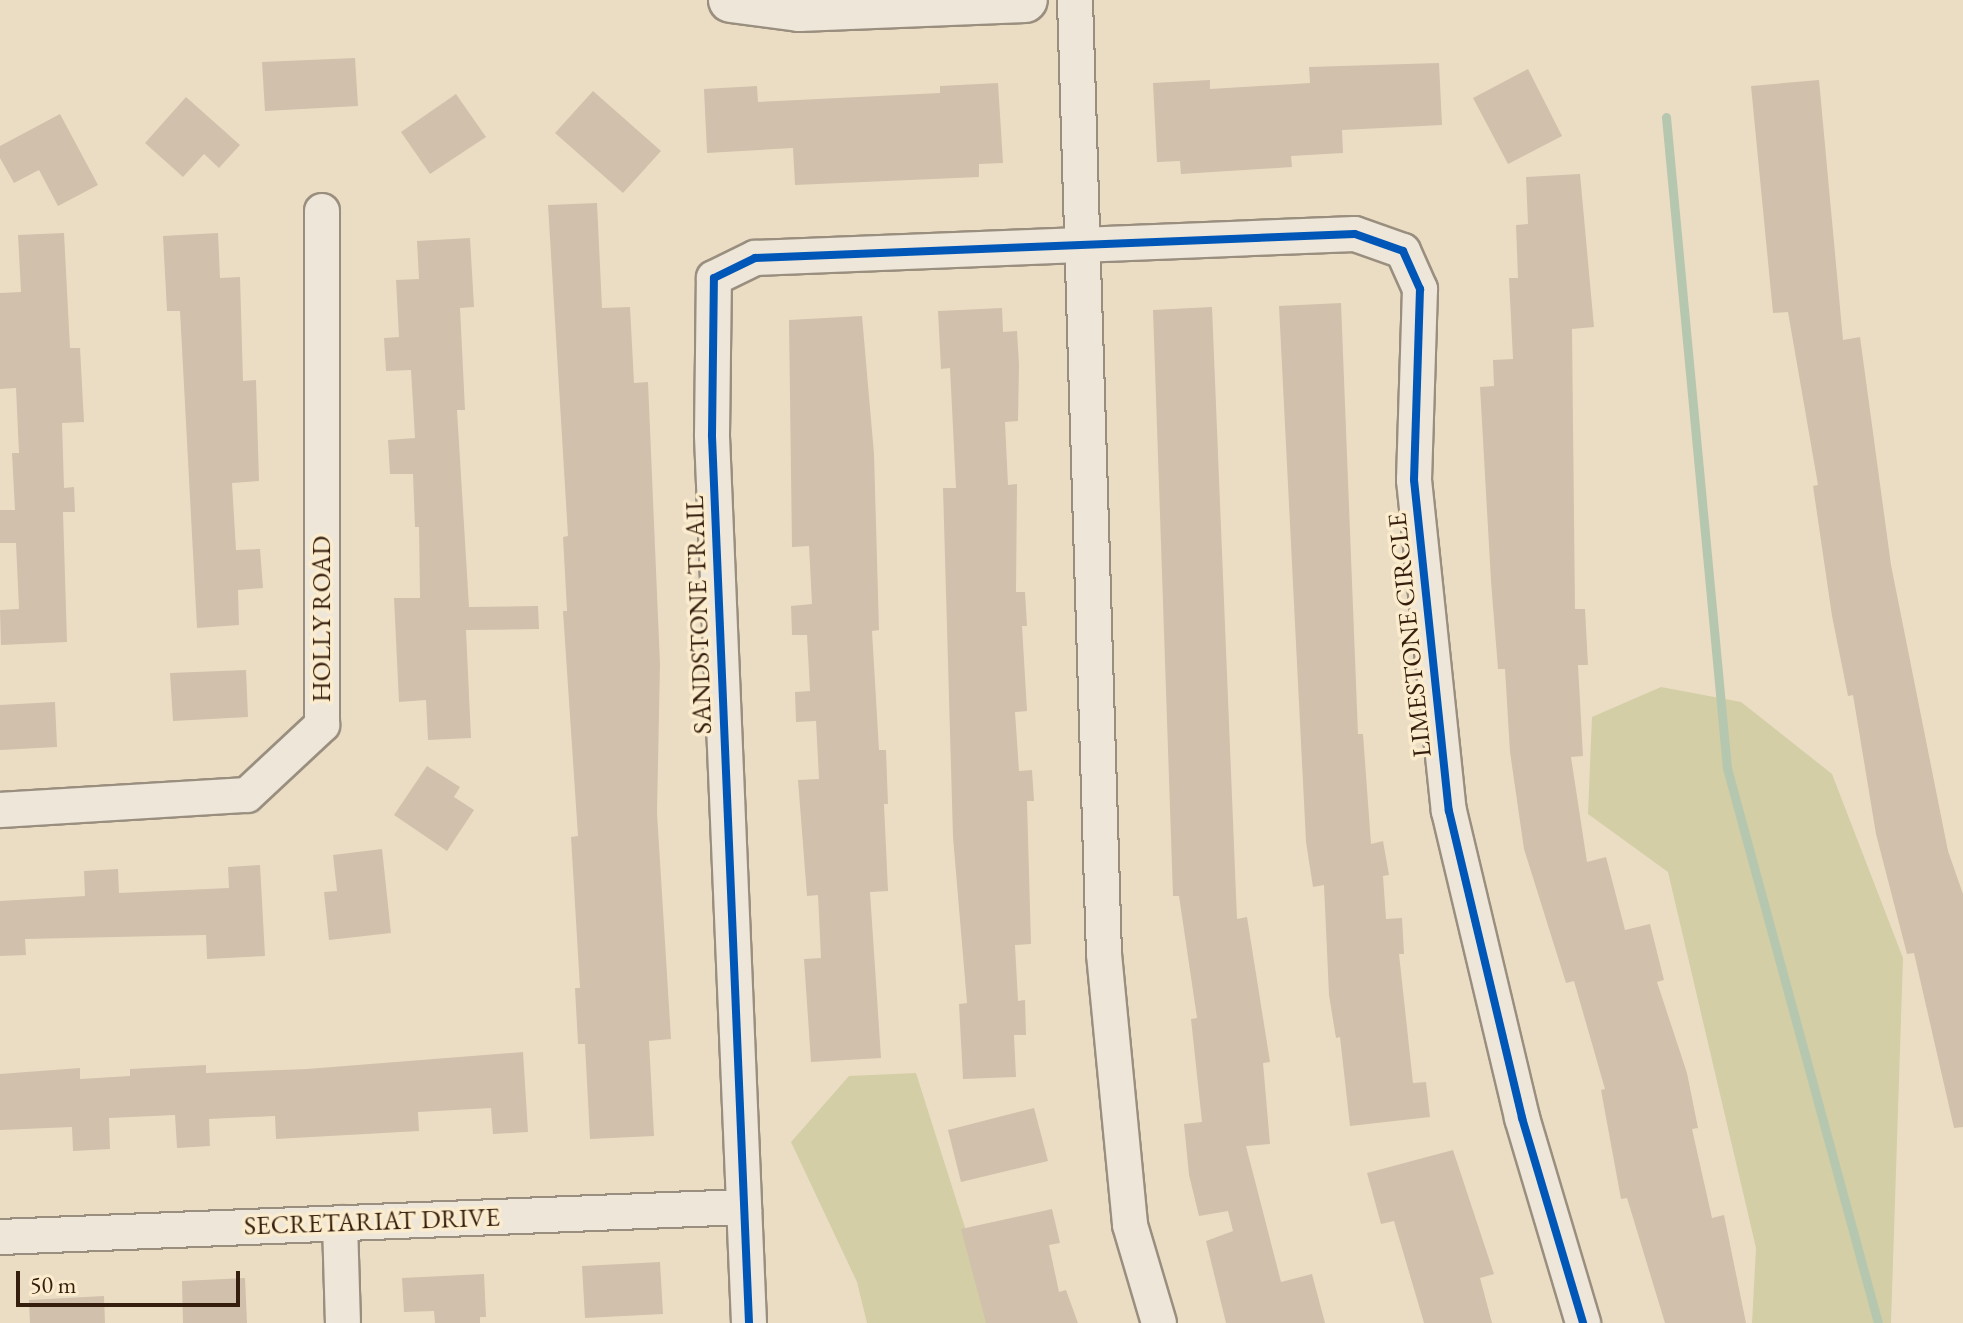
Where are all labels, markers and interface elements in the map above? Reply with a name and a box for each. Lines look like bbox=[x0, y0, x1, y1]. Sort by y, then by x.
street label: SANDSTONE TRAIL bbox=[679, 495, 719, 735]
street label: LIMESTONE CIRCLE bbox=[1382, 511, 1438, 759]
street label: HOLLY ROAD bbox=[306, 536, 338, 702]
street label: SECRETARIAT DRIVE bbox=[243, 1202, 501, 1242]
scale bar bbox=[20, 1255, 244, 1305]
text: 50 m bbox=[30, 1269, 77, 1300]

